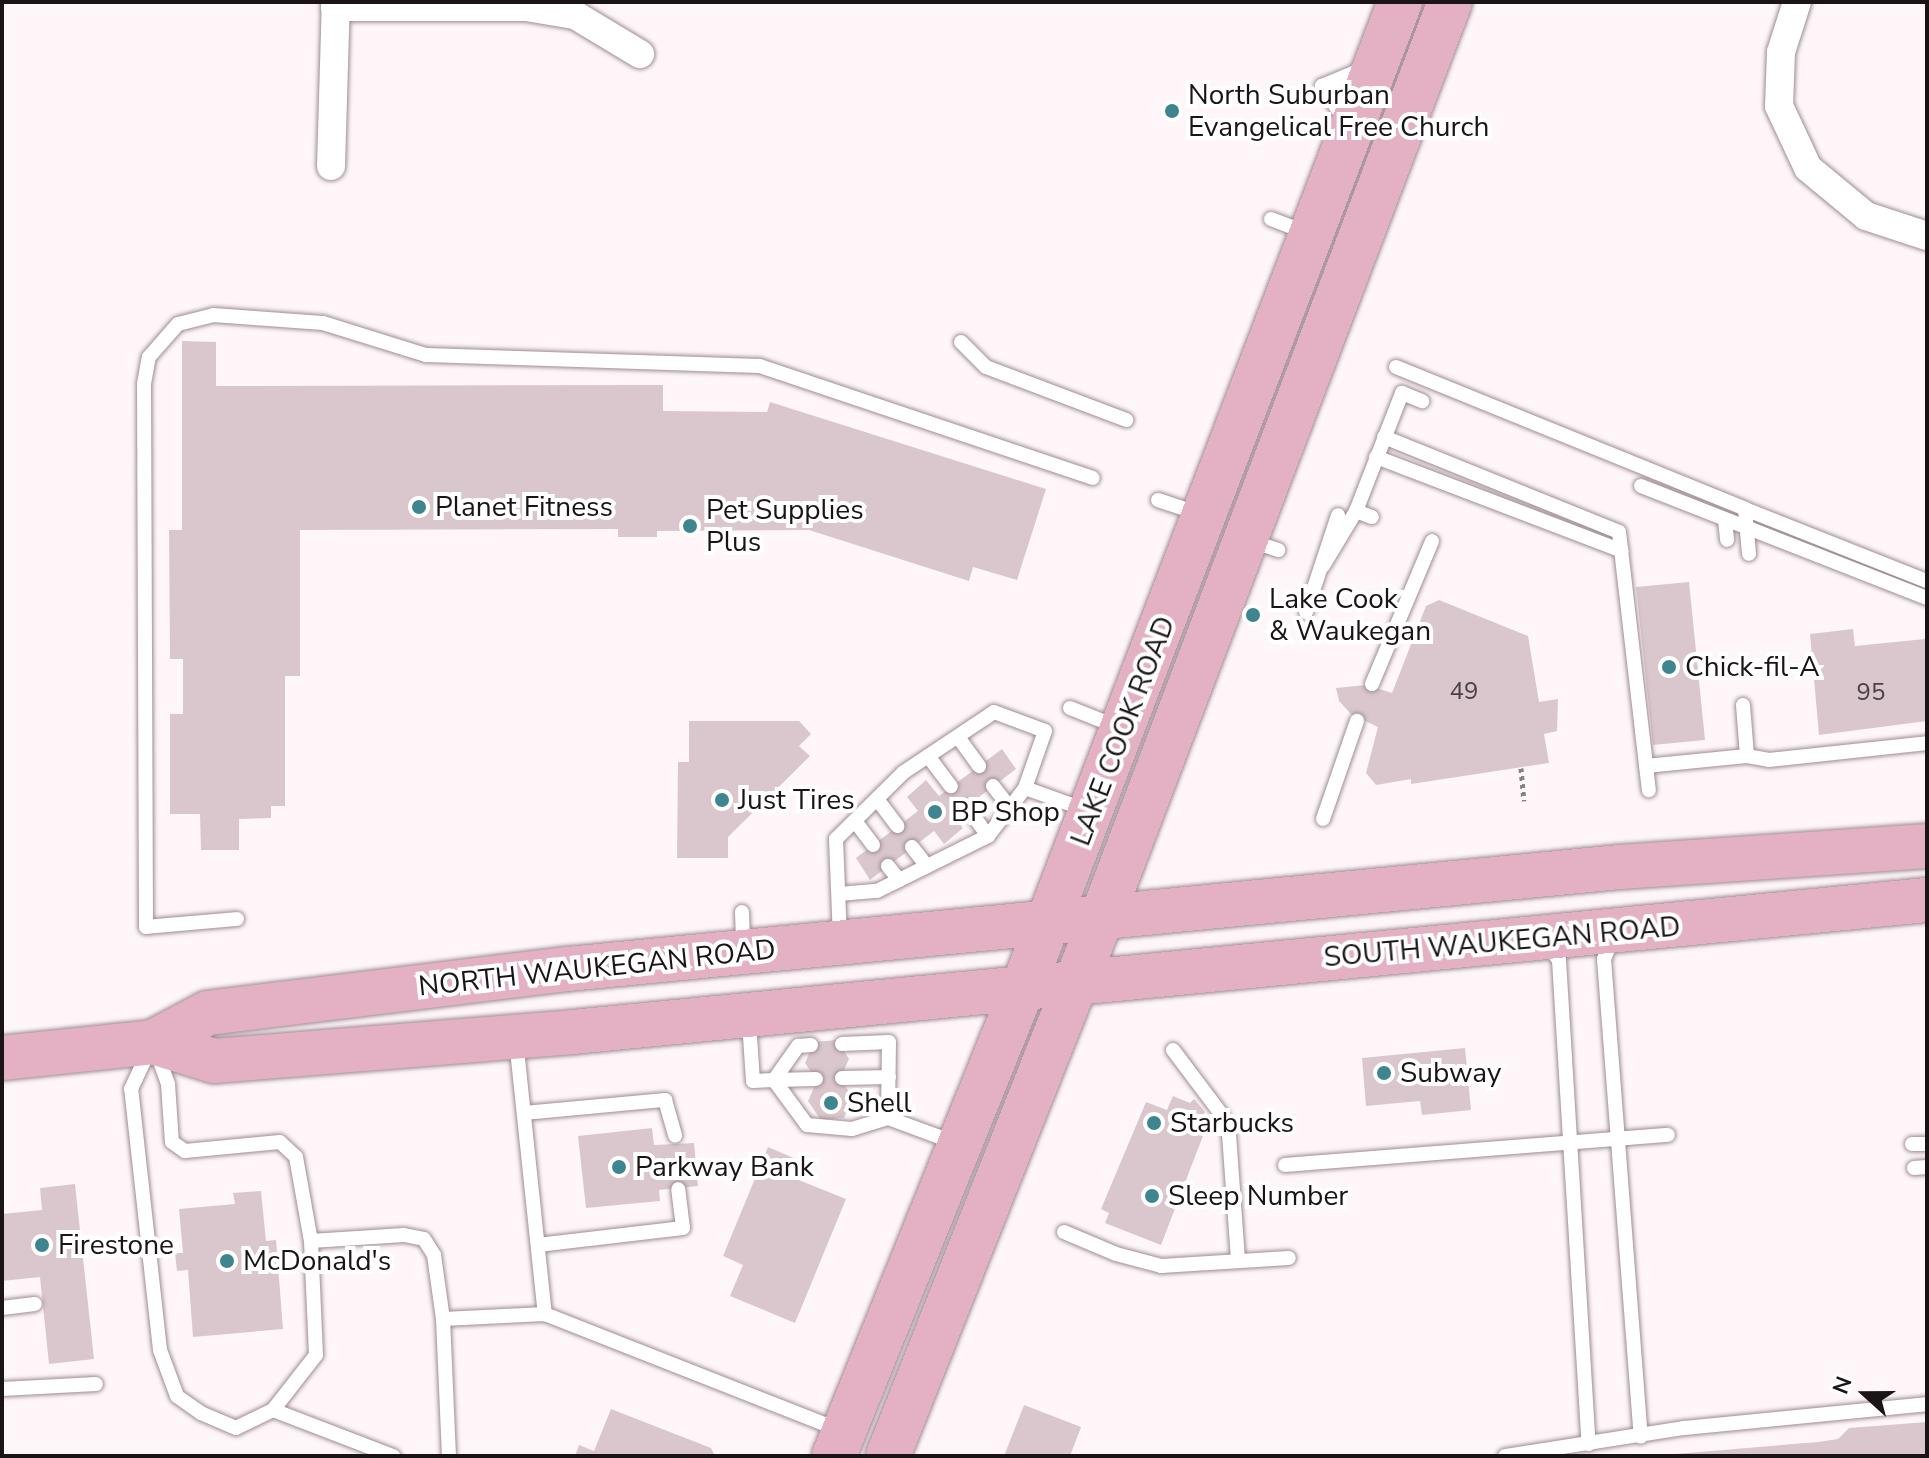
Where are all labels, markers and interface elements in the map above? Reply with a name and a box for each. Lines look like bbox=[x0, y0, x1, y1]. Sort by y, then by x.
place label: North Suburban Evangelical Free Church bbox=[1188, 78, 1489, 144]
marker: North Suburban Evangelical Free Church bbox=[1163, 102, 1181, 120]
place label: Planet Fitness bbox=[435, 490, 613, 524]
place label: Pet Supplies Plus bbox=[706, 493, 864, 559]
marker: Planet Fitness bbox=[410, 498, 428, 516]
marker: Pet Supplies Plus bbox=[681, 517, 699, 535]
place label: Lake Cook & Waukegan bbox=[1269, 582, 1431, 648]
marker: Lake Cook & Waukegan bbox=[1244, 606, 1262, 624]
street label: LAKE COOK ROAD bbox=[1064, 612, 1182, 850]
place label: Chick-fil-A bbox=[1685, 650, 1820, 684]
marker: Chick-fil-A bbox=[1660, 658, 1678, 676]
house number: 49 bbox=[1450, 678, 1478, 706]
house number: 95 bbox=[1857, 679, 1885, 707]
place label: Just Tires bbox=[738, 783, 855, 817]
marker: Just Tires bbox=[713, 791, 731, 809]
place label: BP Shop bbox=[951, 795, 1060, 829]
marker: BP Shop bbox=[926, 803, 944, 821]
street label: SOUTH WAUKEGAN ROAD bbox=[1322, 910, 1682, 974]
street label: NORTH WAUKEGAN ROAD bbox=[417, 933, 777, 1003]
place label: Subway bbox=[1400, 1056, 1501, 1090]
marker: Subway bbox=[1375, 1064, 1393, 1082]
place label: Shell bbox=[847, 1086, 912, 1120]
marker: Shell bbox=[822, 1094, 840, 1112]
place label: Starbucks bbox=[1170, 1106, 1294, 1140]
marker: Starbucks bbox=[1145, 1114, 1163, 1132]
place label: Parkway Bank bbox=[635, 1150, 814, 1184]
marker: Parkway Bank bbox=[610, 1158, 628, 1176]
place label: Sleep Number bbox=[1168, 1179, 1348, 1213]
marker: Sleep Number bbox=[1143, 1187, 1161, 1205]
place label: Firestone bbox=[58, 1228, 174, 1262]
marker: Firestone bbox=[33, 1236, 51, 1254]
place label: McDonald's bbox=[243, 1244, 391, 1278]
marker: McDonald's bbox=[218, 1252, 236, 1270]
north arrow bbox=[1825, 1354, 1905, 1434]
text: N bbox=[1826, 1372, 1860, 1398]

